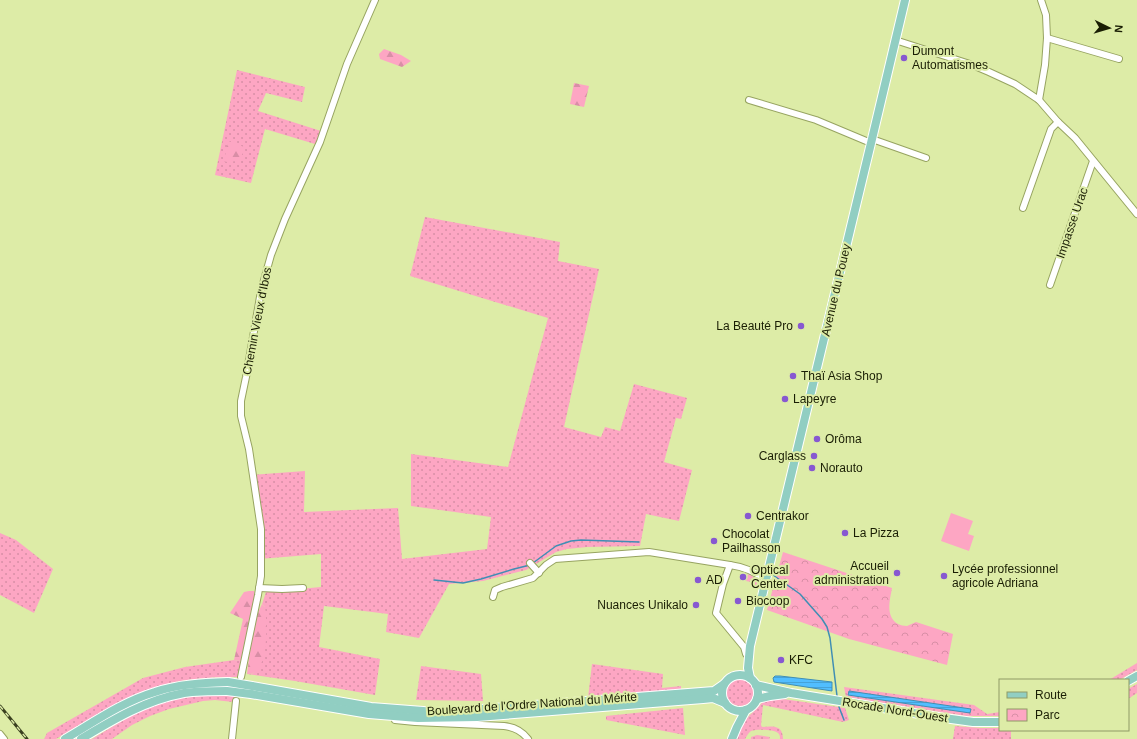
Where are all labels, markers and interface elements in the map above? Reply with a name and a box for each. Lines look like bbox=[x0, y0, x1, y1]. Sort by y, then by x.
north arrow bbox=[1089, 8, 1129, 48]
text: N bbox=[1113, 24, 1125, 33]
place label: Dumont Automatismes bbox=[912, 44, 988, 72]
marker: Dumont Automatismes bbox=[899, 53, 909, 63]
street label: Impasse Urac bbox=[1053, 186, 1091, 260]
street label: Avenue du Pouey bbox=[819, 242, 853, 338]
street label: Chemin Vieux d'Ibos bbox=[240, 266, 274, 376]
place label: La Beauté Pro bbox=[716, 319, 793, 333]
marker: La Beauté Pro bbox=[796, 321, 806, 331]
place label: Thaï Asia Shop bbox=[801, 369, 883, 383]
marker: Thaï Asia Shop bbox=[788, 371, 798, 381]
place label: Lapeyre bbox=[793, 392, 837, 406]
marker: Lapeyre bbox=[780, 394, 790, 404]
place label: Orôma bbox=[825, 432, 862, 446]
marker: Orôma bbox=[812, 434, 822, 444]
place label: Carglass bbox=[759, 449, 806, 463]
marker: Carglass bbox=[809, 451, 819, 461]
place label: Norauto bbox=[820, 461, 863, 475]
marker: Norauto bbox=[807, 463, 817, 473]
place label: Centrakor bbox=[756, 509, 809, 523]
marker: Centrakor bbox=[743, 511, 753, 521]
place label: La Pizza bbox=[853, 526, 899, 540]
place label: Chocolat Pailhasson bbox=[722, 527, 781, 555]
marker: La Pizza bbox=[840, 528, 850, 538]
marker: Chocolat Pailhasson bbox=[709, 536, 719, 546]
place label: Accueil administration bbox=[814, 559, 889, 587]
place label: Lycée professionnel agricole Adriana bbox=[952, 562, 1058, 590]
place label: Optical Center bbox=[751, 563, 788, 591]
marker: Accueil administration bbox=[892, 568, 902, 578]
marker: Lycée professionnel agricole Adriana bbox=[939, 571, 949, 581]
marker: Optical Center bbox=[738, 572, 748, 582]
place label: AD bbox=[706, 573, 723, 587]
marker: AD bbox=[693, 575, 703, 585]
place label: Biocoop bbox=[746, 594, 790, 608]
marker: Biocoop bbox=[733, 596, 743, 606]
place label: Nuances Unikalo bbox=[597, 598, 688, 612]
marker: Nuances Unikalo bbox=[691, 600, 701, 610]
place label: KFC bbox=[789, 653, 813, 667]
marker: KFC bbox=[776, 655, 786, 665]
legend bbox=[999, 679, 1129, 731]
text: Route bbox=[1035, 688, 1067, 702]
street label: Boulevard de l'Ordre National du Mérite bbox=[427, 690, 638, 718]
street label: Rocade Nord-Ouest bbox=[841, 695, 949, 725]
text: Parc bbox=[1035, 708, 1060, 722]

